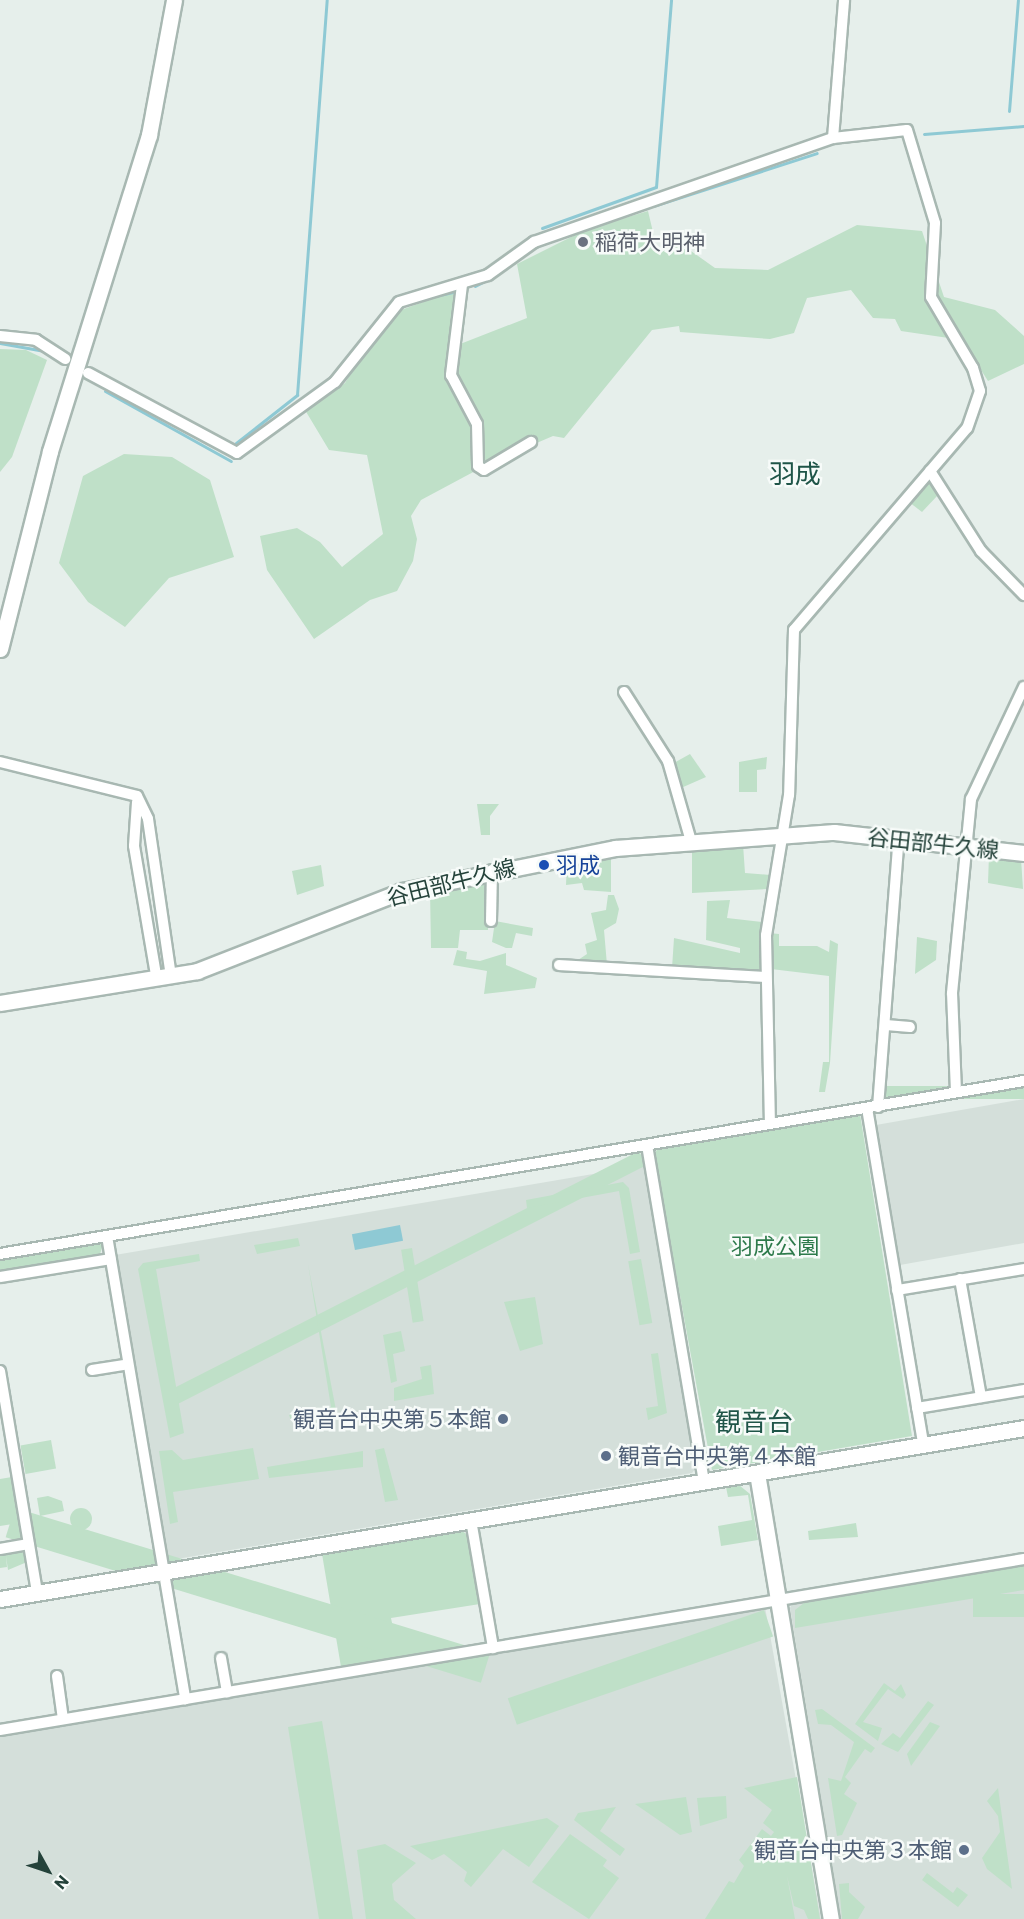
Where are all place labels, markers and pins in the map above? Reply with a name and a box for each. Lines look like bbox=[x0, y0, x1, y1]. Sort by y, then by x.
place label: 稲荷大明神 bbox=[595, 229, 705, 255]
marker: 稲荷大明神 bbox=[576, 235, 590, 249]
place label: 羽成 bbox=[556, 852, 600, 878]
marker: 羽成 bbox=[537, 858, 551, 872]
place label: 観音台中央第５本館 bbox=[293, 1406, 491, 1432]
marker: 観音台中央第５本館 bbox=[496, 1412, 510, 1426]
place label: 観音台中央第４本館 bbox=[618, 1443, 816, 1469]
marker: 観音台中央第４本館 bbox=[599, 1449, 613, 1463]
place label: 観音台中央第３本館 bbox=[754, 1837, 952, 1863]
marker: 観音台中央第３本館 bbox=[957, 1843, 971, 1857]

